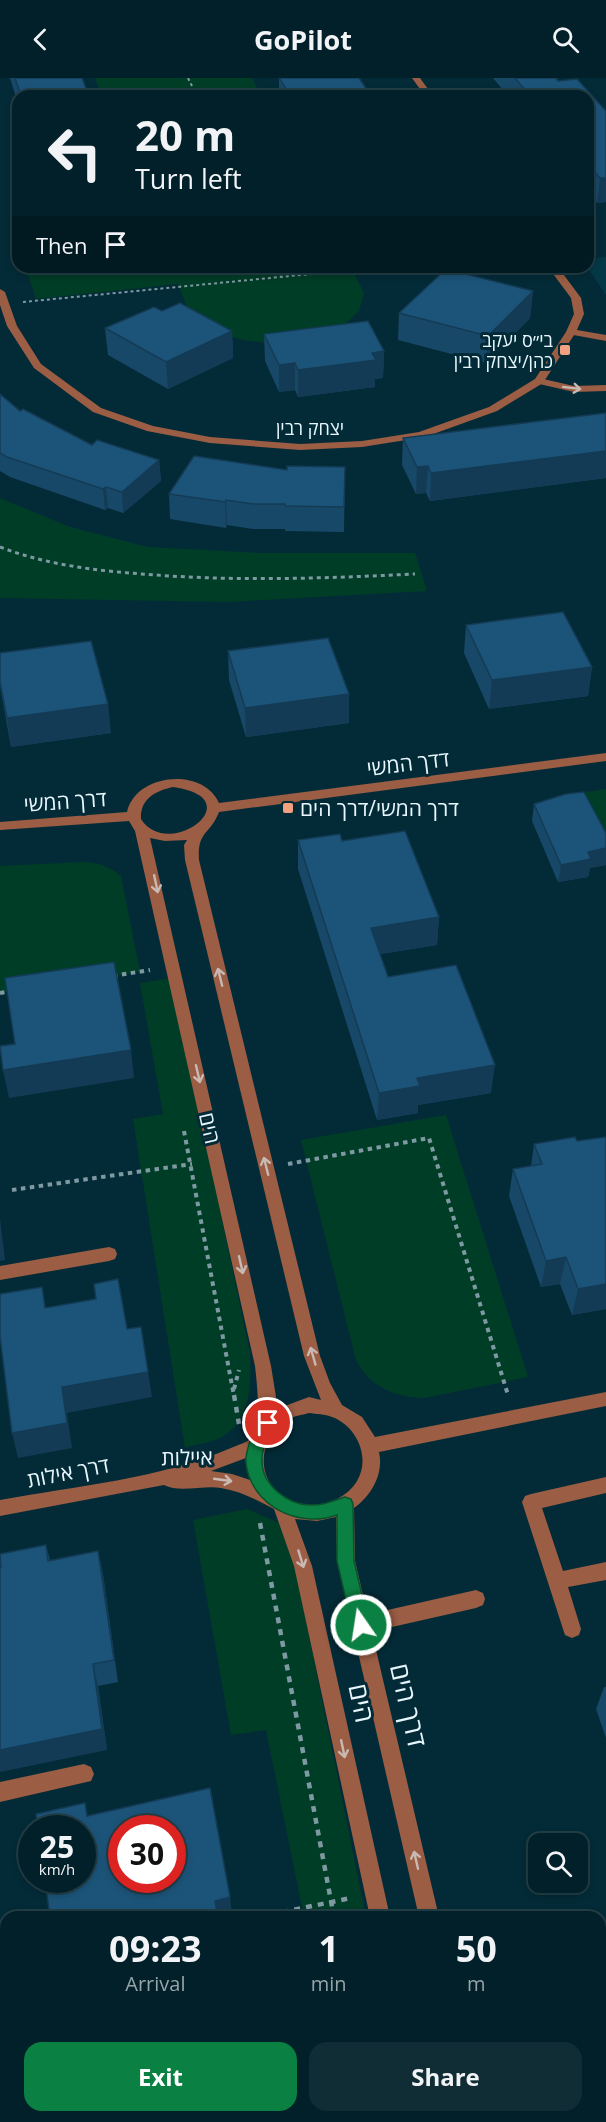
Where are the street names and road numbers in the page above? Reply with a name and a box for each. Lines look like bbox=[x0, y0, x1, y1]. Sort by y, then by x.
street label: יצחק רבין bbox=[276, 416, 344, 440]
street label: דדך המשי bbox=[365, 744, 451, 782]
street label: דרך המשי bbox=[23, 784, 108, 818]
street label: הים bbox=[193, 1110, 227, 1146]
street label: איילות bbox=[161, 1443, 213, 1471]
street label: דרך אילות bbox=[25, 1450, 112, 1494]
street label: דרך הים bbox=[382, 1660, 436, 1750]
street label: הים bbox=[340, 1680, 384, 1726]

